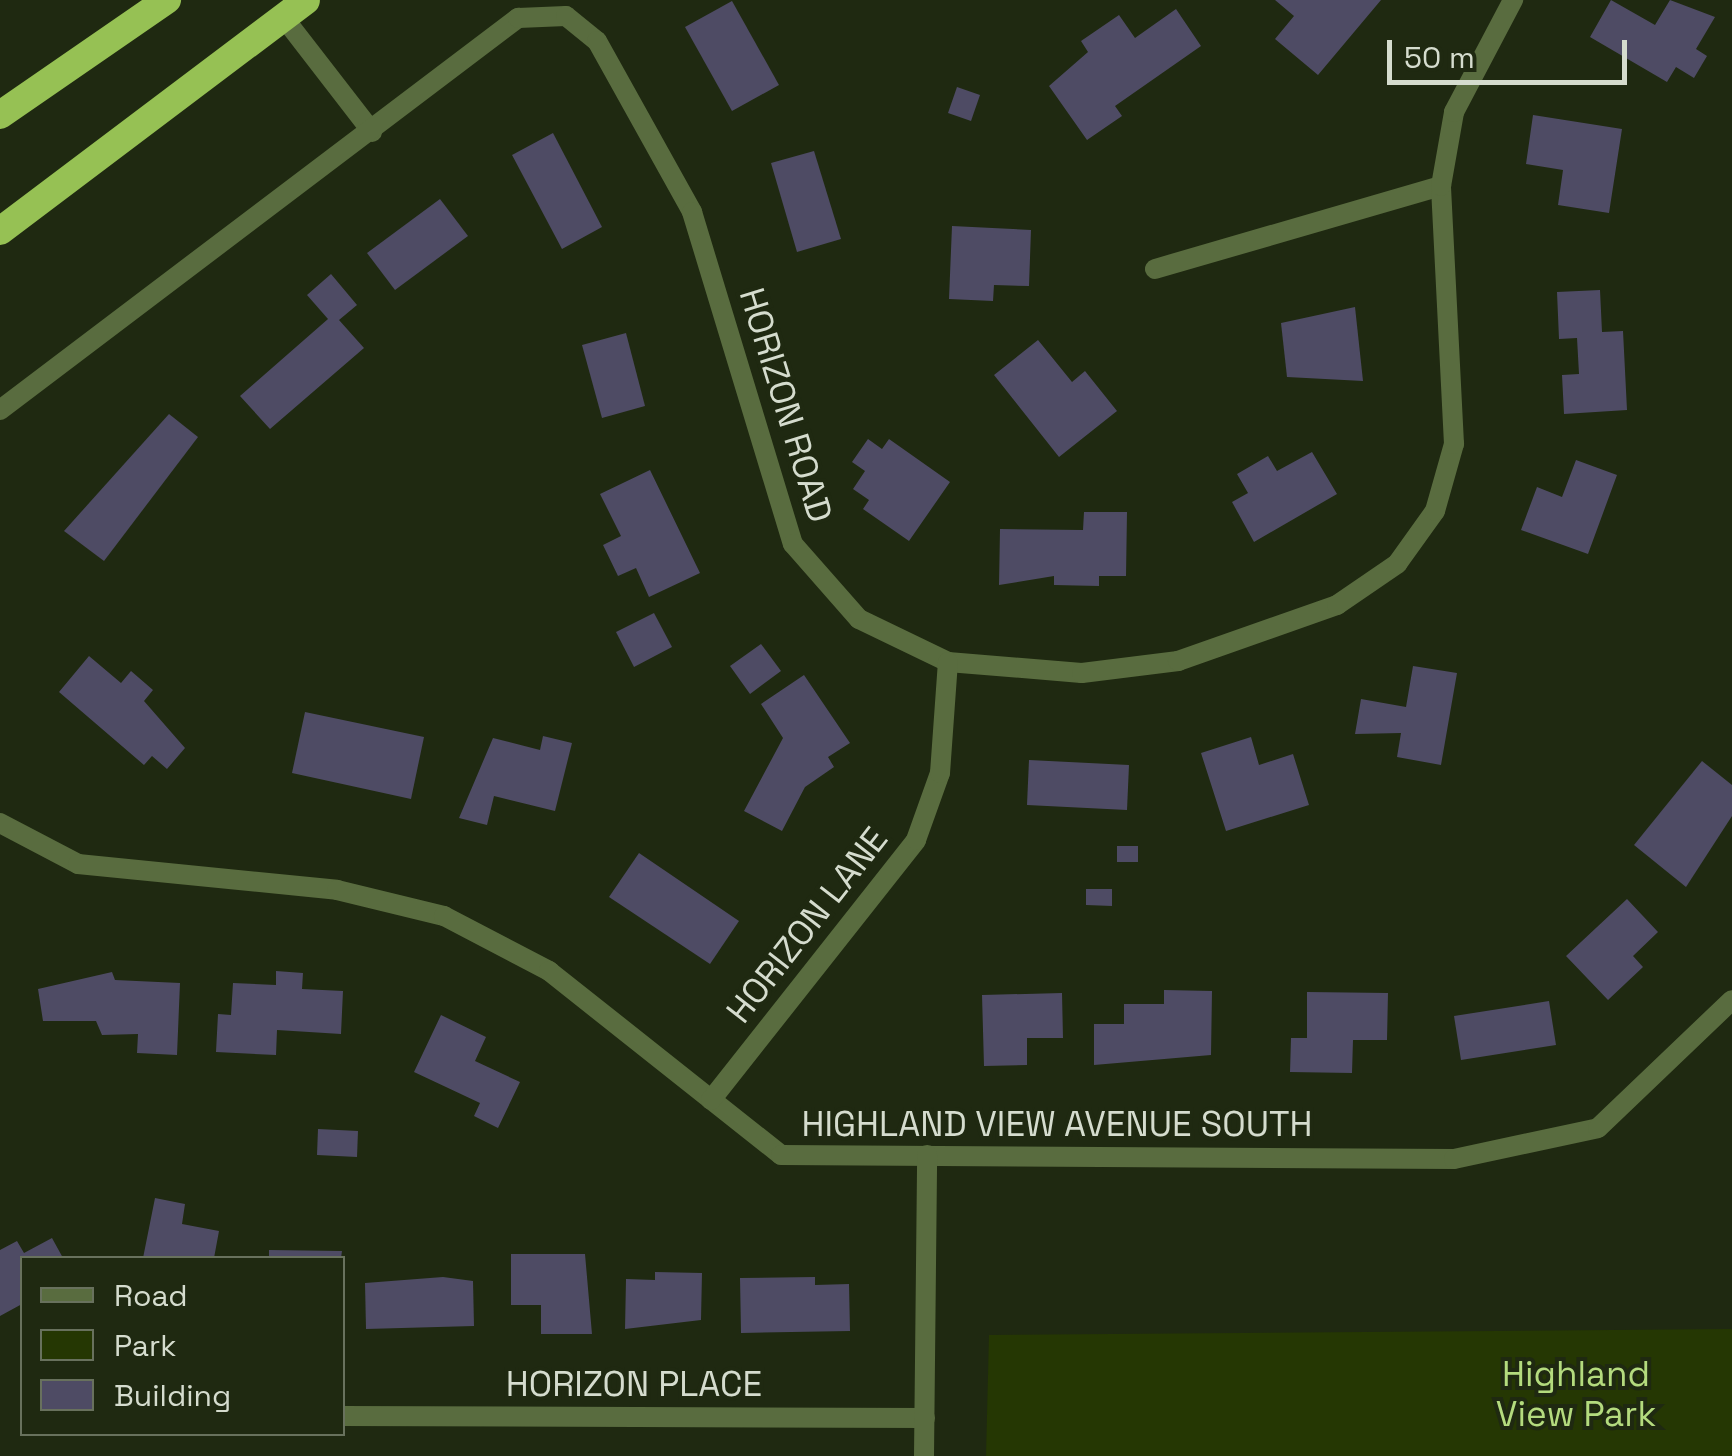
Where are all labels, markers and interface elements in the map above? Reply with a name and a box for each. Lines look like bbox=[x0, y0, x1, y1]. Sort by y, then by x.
scale bar bbox=[1392, 20, 1632, 82]
text: 50 m bbox=[1404, 38, 1475, 77]
street label: HORIZON ROAD bbox=[730, 283, 842, 527]
street label: HORIZON LANE bbox=[718, 819, 896, 1031]
street label: HIGHLAND VIEW AVENUE SOUTH bbox=[801, 1103, 1313, 1145]
legend bbox=[20, 1256, 345, 1436]
text: Road bbox=[114, 1276, 188, 1315]
text: Park bbox=[114, 1326, 176, 1365]
park label: Highland View Park bbox=[1496, 1353, 1656, 1435]
street label: HORIZON PLACE bbox=[506, 1363, 762, 1405]
text: Building bbox=[114, 1376, 231, 1415]

